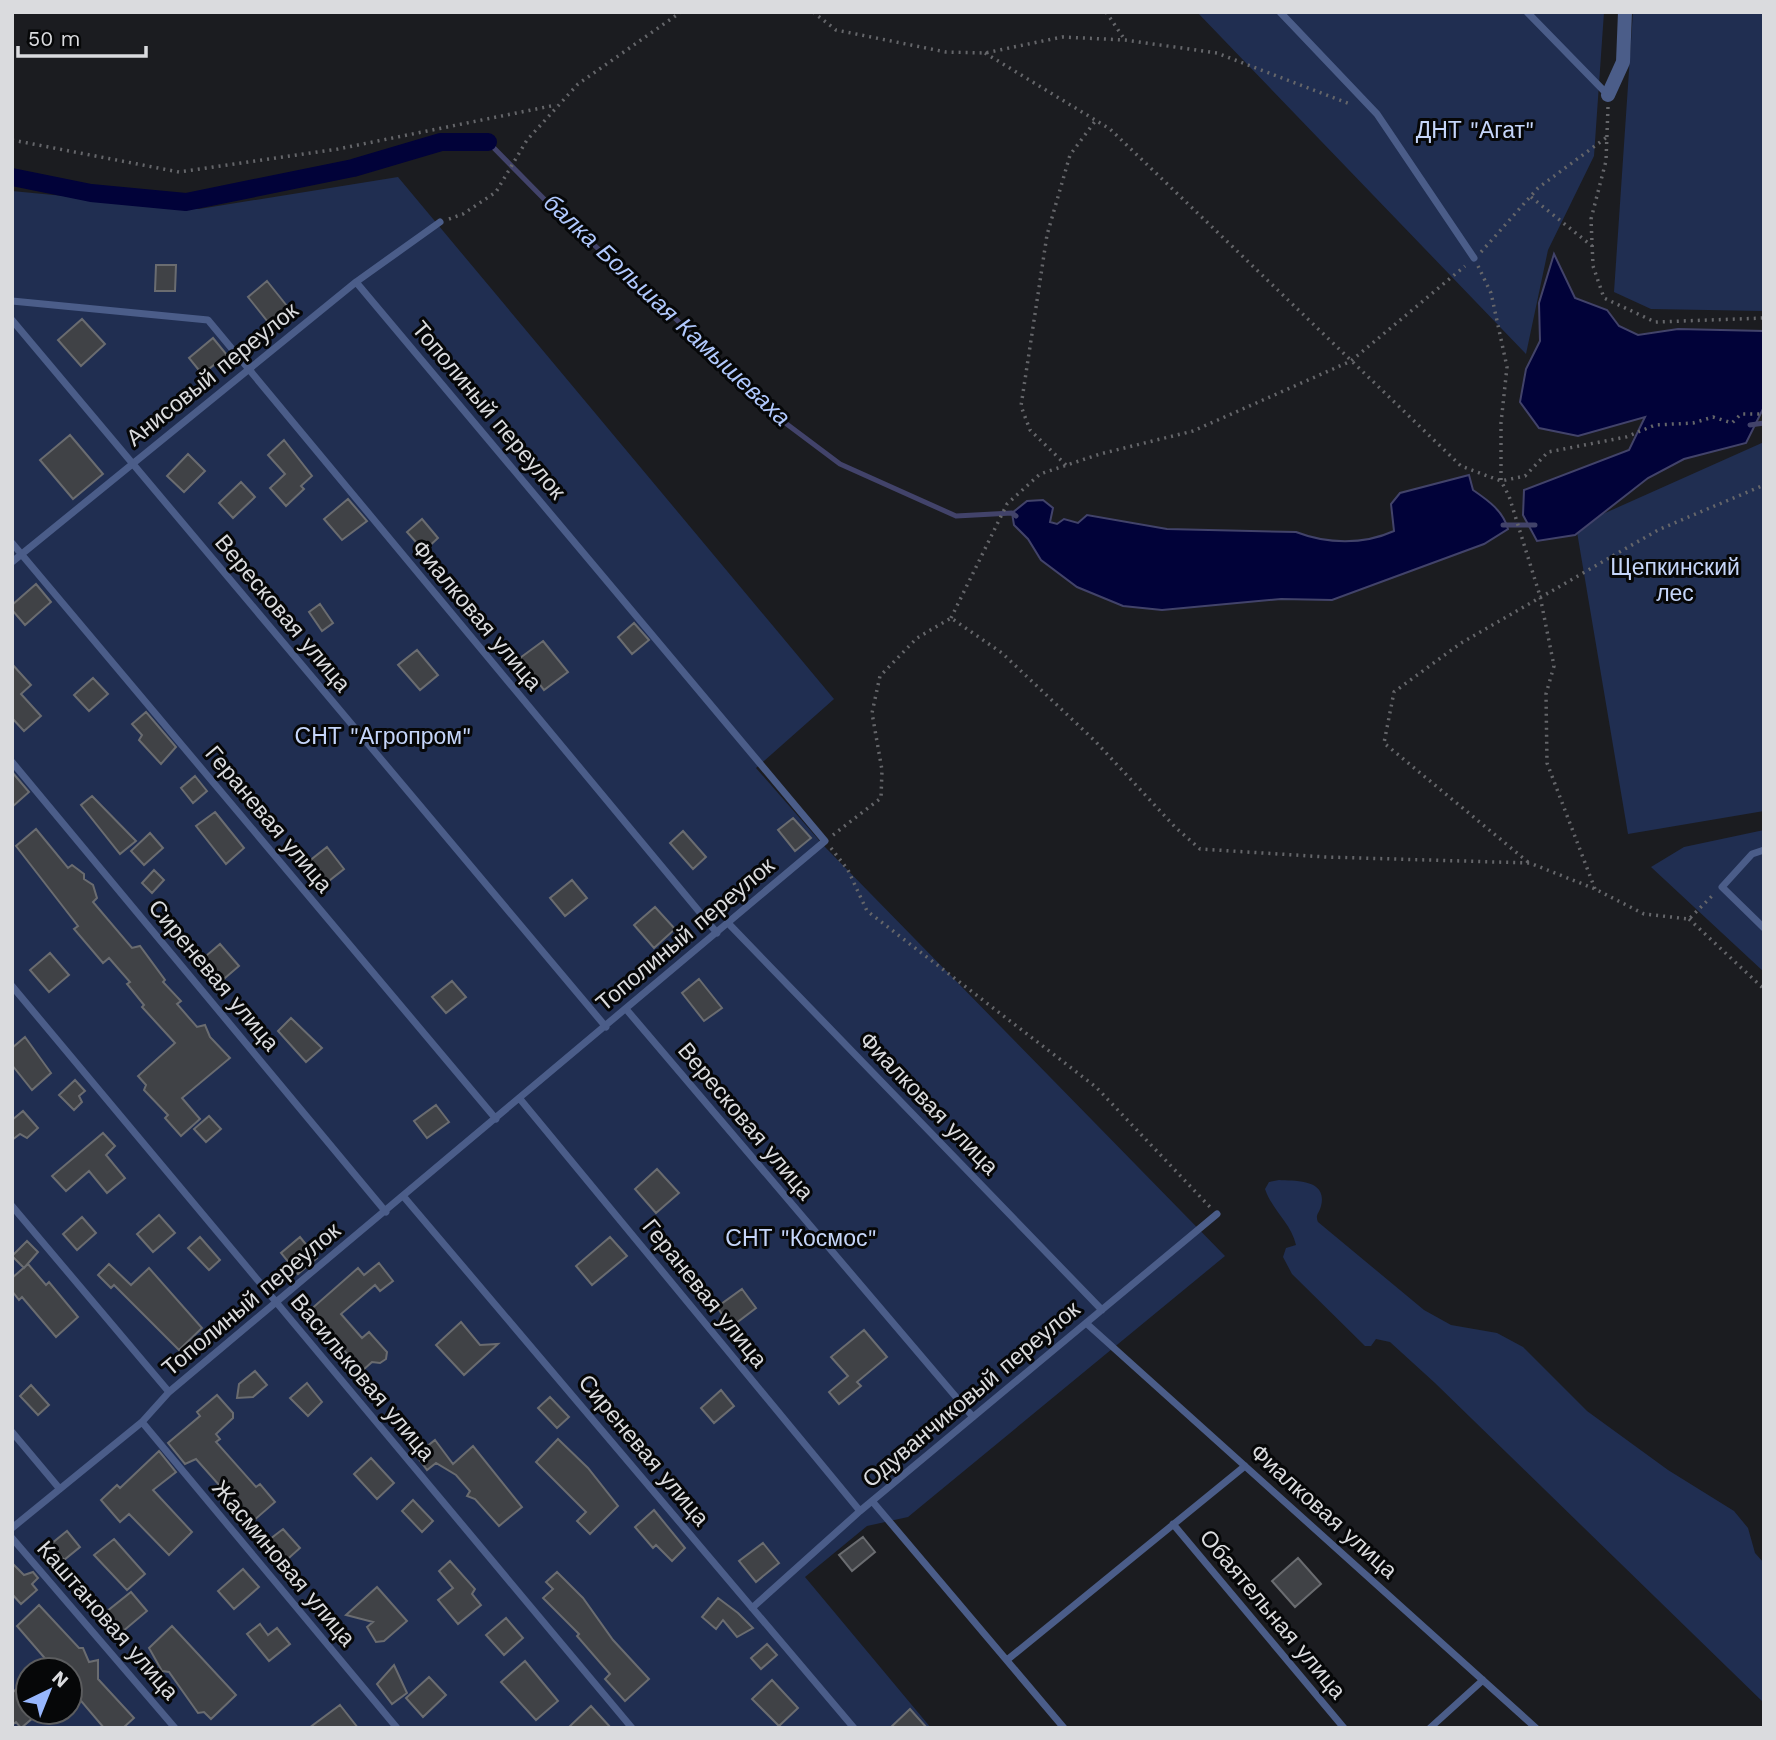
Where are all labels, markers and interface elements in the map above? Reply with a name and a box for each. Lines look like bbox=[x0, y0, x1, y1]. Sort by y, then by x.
scale bar bbox=[18, 14, 145, 58]
text: 50 m bbox=[28, 26, 80, 51]
park label: ДНТ "Агат" bbox=[1416, 117, 1534, 144]
water label: балка Большая Камышеваха bbox=[538, 188, 796, 432]
street label: Анисовый переулок bbox=[121, 296, 304, 452]
street label: Тополиный переулок bbox=[406, 316, 572, 506]
street label: Вересковая улица bbox=[209, 529, 356, 697]
street label: Фиалковая улица bbox=[406, 535, 547, 696]
park label: Щепкинский лес bbox=[1610, 554, 1740, 607]
park label: СНТ "Агропром" bbox=[295, 723, 471, 750]
street label: Гераневая улица bbox=[199, 741, 338, 898]
street label: Тополиный переулок bbox=[591, 851, 781, 1017]
street label: Сиреневая улица bbox=[143, 894, 285, 1056]
street label: Фиалковая улица bbox=[854, 1026, 1004, 1180]
street label: Вересковая улица bbox=[672, 1037, 819, 1205]
street label: Гераневая улица bbox=[637, 1214, 773, 1373]
street label: Тополиный переулок bbox=[157, 1216, 347, 1382]
park label: СНТ "Космос" bbox=[725, 1225, 877, 1252]
street label: Васильковая улица bbox=[285, 1288, 440, 1466]
street label: Одуванчиковый переулок bbox=[857, 1295, 1086, 1493]
street label: Сиреневая улица bbox=[573, 1369, 715, 1531]
street label: Фиалковая улица bbox=[1245, 1438, 1403, 1584]
street label: Жасминовая улица bbox=[206, 1475, 361, 1652]
street label: Обаятельная улица bbox=[1194, 1524, 1351, 1705]
street label: Каштановая улица bbox=[31, 1535, 184, 1705]
north arrow bbox=[14, 1656, 84, 1726]
text: N bbox=[47, 1666, 73, 1692]

